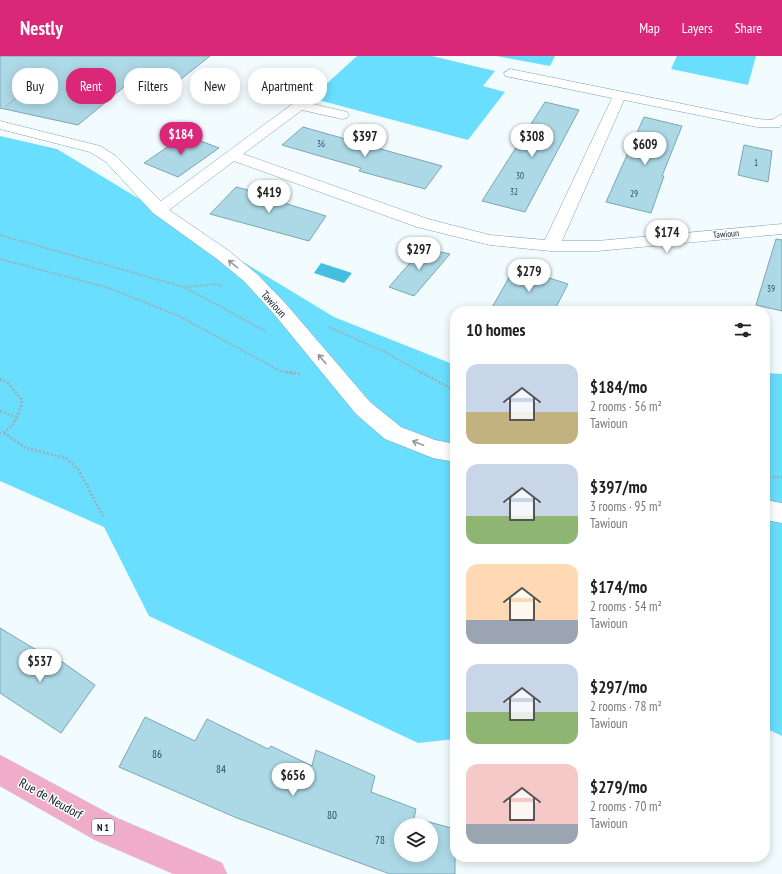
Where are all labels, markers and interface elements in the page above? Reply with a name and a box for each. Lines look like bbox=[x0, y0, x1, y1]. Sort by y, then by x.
text: Nestly bbox=[20, 16, 63, 40]
text: Map bbox=[639, 19, 660, 37]
text: Layers bbox=[682, 19, 713, 37]
text: Share bbox=[735, 19, 762, 37]
chip: Buy bbox=[12, 68, 58, 104]
chip: Rent bbox=[66, 68, 116, 104]
chip: Filters bbox=[124, 68, 182, 104]
chip: New bbox=[190, 68, 240, 104]
chip: Apartment bbox=[248, 68, 327, 104]
pin: $184 bbox=[157, 122, 205, 156]
pin: $397 bbox=[341, 124, 389, 158]
pin: $308 bbox=[508, 124, 556, 158]
text: $184 bbox=[169, 126, 193, 143]
text: $397 bbox=[353, 128, 377, 145]
text: $308 bbox=[520, 128, 544, 145]
pin: $609 bbox=[621, 132, 669, 166]
text: $609 bbox=[633, 136, 657, 153]
house number: 36 bbox=[317, 138, 325, 149]
house number: 1 bbox=[754, 157, 758, 168]
house number: 30 bbox=[516, 170, 524, 181]
pin: $419 bbox=[245, 180, 293, 214]
text: $419 bbox=[257, 184, 281, 201]
house number: 32 bbox=[510, 186, 518, 197]
house number: 29 bbox=[630, 188, 638, 199]
pin: $174 bbox=[643, 220, 691, 254]
text: $174 bbox=[655, 224, 679, 241]
street label: Tawioun bbox=[713, 227, 739, 240]
pin: $297 bbox=[395, 237, 443, 271]
text: $297 bbox=[407, 241, 431, 258]
one-way arrow bbox=[228, 259, 239, 268]
pin: $279 bbox=[505, 259, 553, 293]
text: $279 bbox=[517, 263, 541, 280]
house number: 39 bbox=[767, 283, 775, 294]
street label: Tawioun bbox=[258, 288, 290, 321]
text: 10 homes bbox=[466, 319, 525, 341]
icon: filters bbox=[732, 319, 754, 341]
one-way arrow bbox=[317, 353, 326, 364]
text: $184/mo bbox=[590, 376, 647, 398]
icon: home bbox=[498, 380, 546, 428]
text: 2 rooms · 56 m² bbox=[590, 398, 662, 415]
text: Tawioun bbox=[590, 415, 627, 432]
one-way arrow bbox=[412, 439, 424, 446]
text: $397/mo bbox=[590, 476, 647, 498]
icon: home bbox=[498, 480, 546, 528]
text: 3 rooms · 95 m² bbox=[590, 498, 662, 515]
text: Tawioun bbox=[590, 515, 627, 532]
text: $174/mo bbox=[590, 576, 647, 598]
icon: home bbox=[498, 580, 546, 628]
text: 2 rooms · 54 m² bbox=[590, 598, 662, 615]
text: Tawioun bbox=[590, 615, 627, 632]
pin: $537 bbox=[16, 649, 64, 683]
text: $537 bbox=[28, 653, 52, 670]
text: $297/mo bbox=[590, 676, 647, 698]
icon: home bbox=[498, 680, 546, 728]
text: 2 rooms · 78 m² bbox=[590, 698, 662, 715]
text: Tawioun bbox=[590, 715, 627, 732]
house number: 86 bbox=[152, 747, 162, 761]
house number: 84 bbox=[216, 762, 226, 776]
pin: $656 bbox=[269, 763, 317, 797]
text: $656 bbox=[281, 767, 305, 784]
street label: Rue de Neudorf bbox=[16, 774, 86, 823]
text: $279/mo bbox=[590, 776, 647, 798]
icon: home bbox=[498, 780, 546, 828]
text: 2 rooms · 70 m² bbox=[590, 798, 662, 815]
house number: 80 bbox=[327, 808, 337, 822]
text: Tawioun bbox=[590, 815, 627, 832]
map controls bbox=[394, 818, 438, 862]
button: layers bbox=[394, 818, 438, 862]
road number: N 1 bbox=[92, 819, 114, 835]
house number: 78 bbox=[375, 833, 385, 847]

